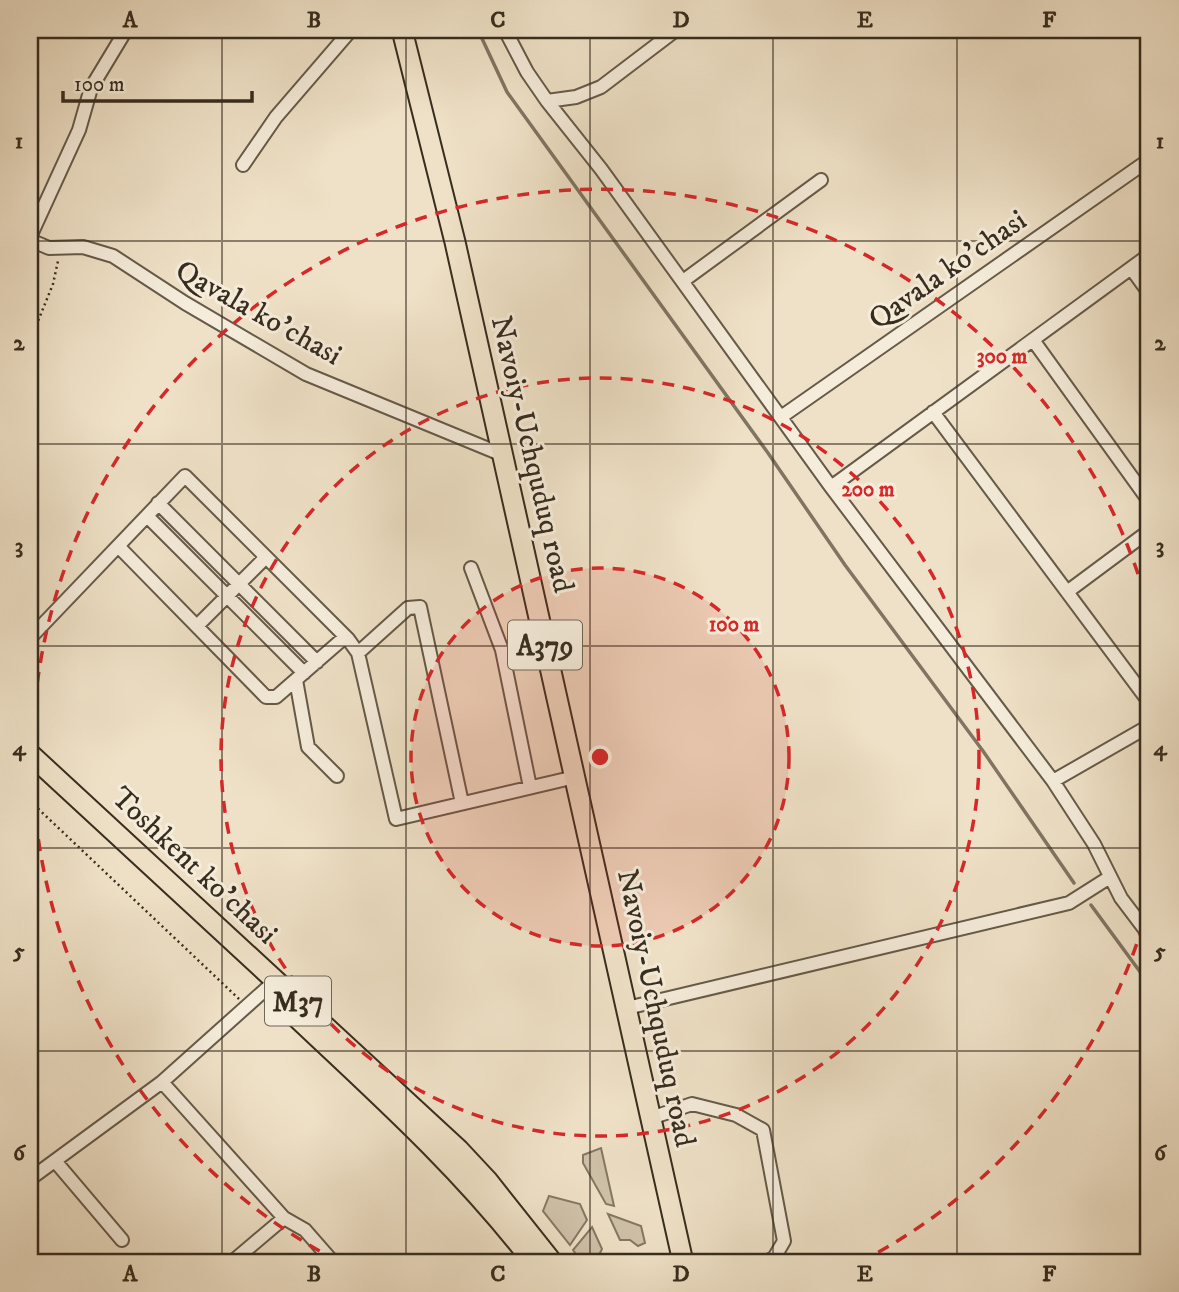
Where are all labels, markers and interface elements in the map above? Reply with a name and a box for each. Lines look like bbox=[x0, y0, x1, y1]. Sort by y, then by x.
text: A bbox=[122, 6, 139, 35]
text: B bbox=[307, 6, 321, 35]
text: C bbox=[490, 6, 506, 35]
text: D bbox=[672, 6, 690, 35]
text: E bbox=[857, 6, 873, 35]
text: F bbox=[1042, 6, 1057, 35]
scale bar bbox=[63, 60, 252, 104]
text: 100 m bbox=[74, 72, 125, 98]
text: 1 bbox=[15, 127, 23, 156]
text: 1 bbox=[1156, 127, 1164, 156]
street label: Qavala ko'chasi bbox=[862, 202, 1034, 338]
street label: Qavala ko'chasi bbox=[169, 252, 348, 374]
street label: Navoiy-Uchquduq road bbox=[482, 312, 581, 596]
text: 2 bbox=[13, 329, 25, 358]
text: 2 bbox=[1154, 329, 1166, 358]
text: 300 m bbox=[977, 344, 1028, 370]
text: 200 m bbox=[841, 477, 895, 503]
text: 3 bbox=[15, 532, 23, 561]
text: 3 bbox=[1156, 532, 1164, 561]
text: 100 m bbox=[709, 612, 759, 638]
road number: A379 bbox=[508, 620, 582, 670]
text: 4 bbox=[12, 734, 27, 763]
text: 4 bbox=[1153, 734, 1168, 763]
centre of rings bbox=[588, 745, 612, 769]
street label: Toshkent ko'chasi bbox=[103, 780, 285, 953]
street label: Navoiy-Uchquduq road bbox=[608, 866, 703, 1151]
text: 5 bbox=[12, 937, 25, 966]
text: 5 bbox=[1153, 937, 1166, 966]
road number: M37 bbox=[265, 976, 331, 1026]
text: 6 bbox=[13, 1139, 27, 1168]
text: 6 bbox=[1154, 1139, 1168, 1168]
text: A bbox=[122, 1260, 139, 1289]
text: B bbox=[307, 1260, 321, 1289]
text: C bbox=[490, 1260, 506, 1289]
text: D bbox=[672, 1260, 690, 1289]
text: E bbox=[857, 1260, 873, 1289]
text: F bbox=[1042, 1260, 1057, 1289]

